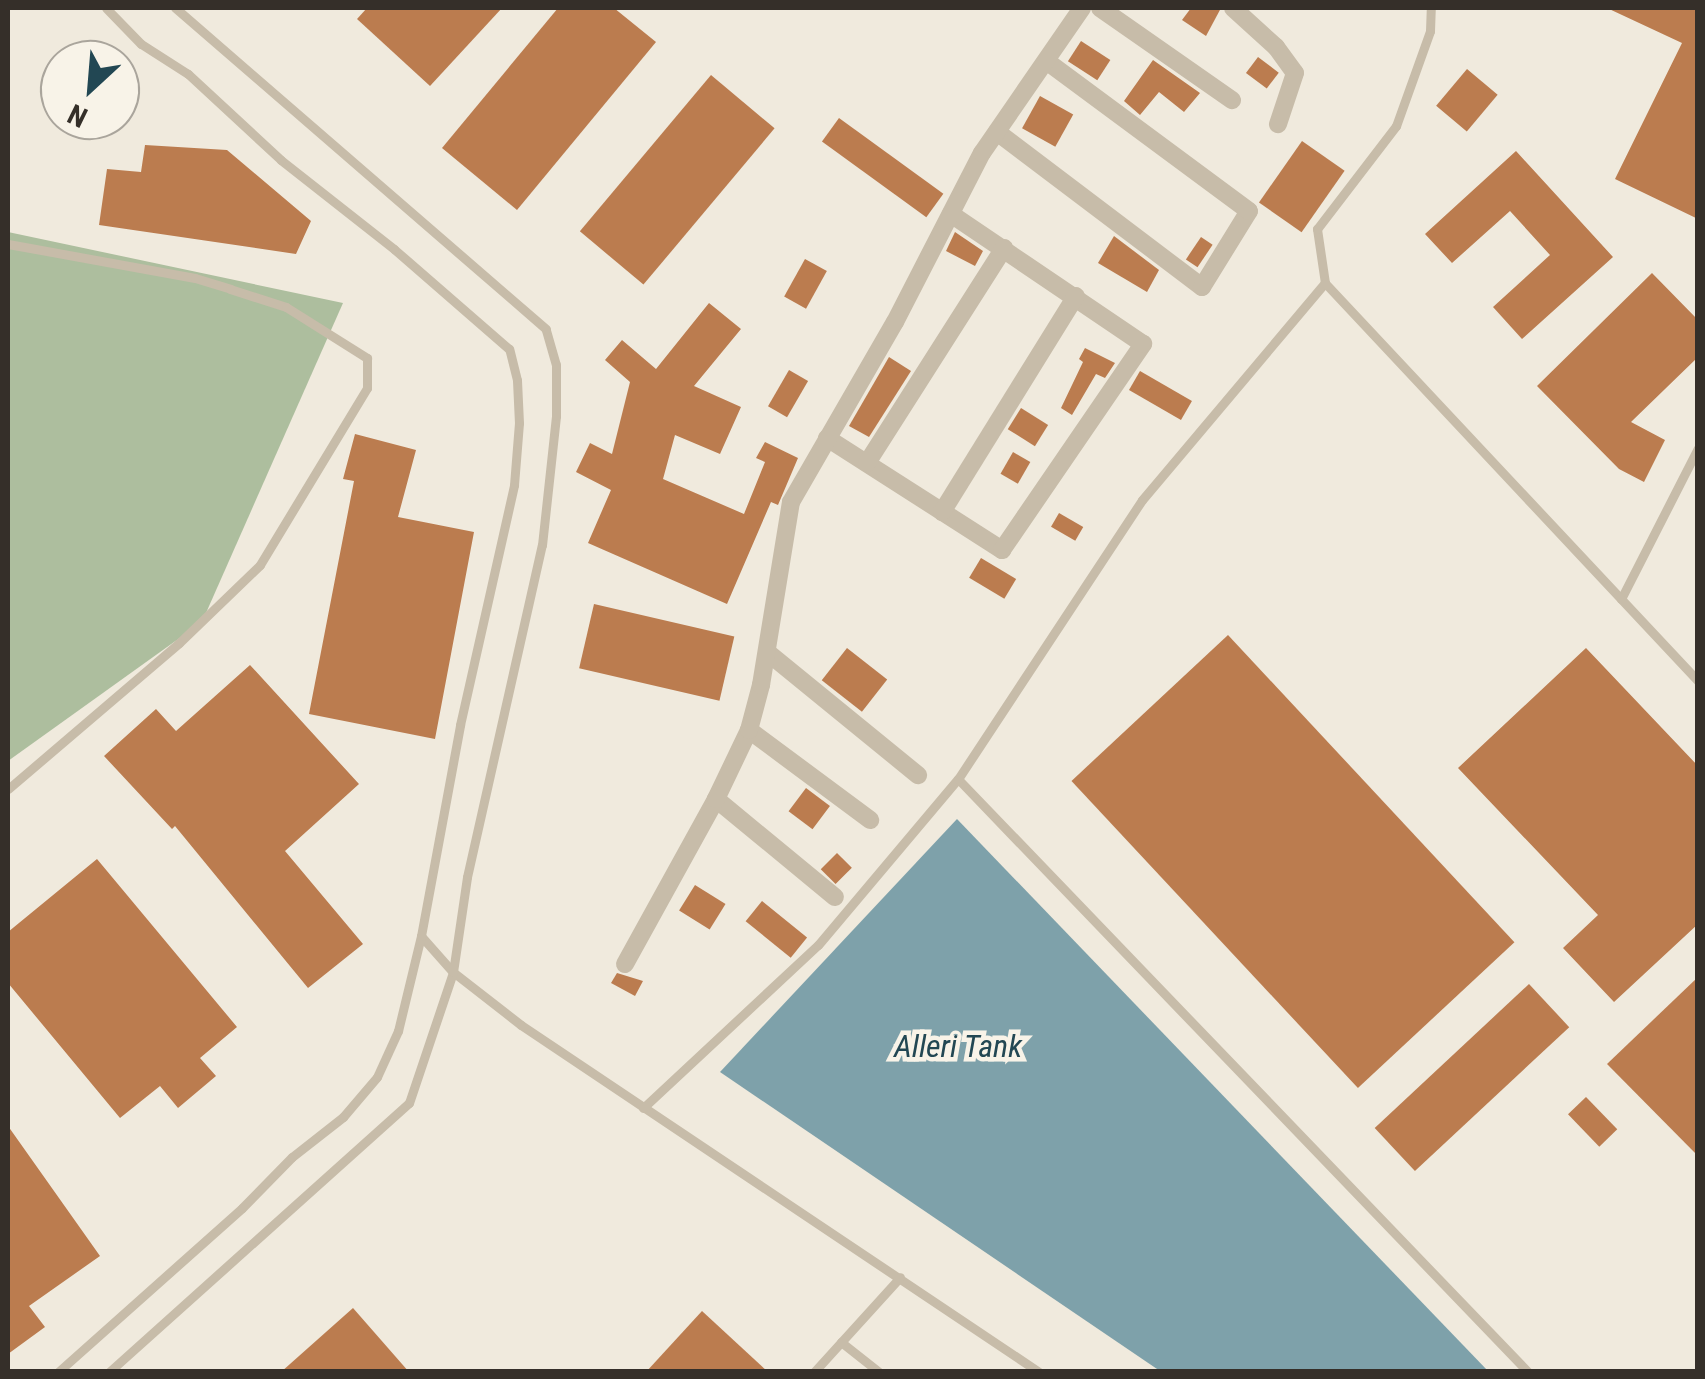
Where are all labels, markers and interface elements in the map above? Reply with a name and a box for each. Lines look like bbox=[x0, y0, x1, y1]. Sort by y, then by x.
north arrow bbox=[40, 40, 140, 140]
text: N bbox=[63, 97, 92, 134]
water label: Alleri Tank bbox=[894, 1027, 1022, 1065]

